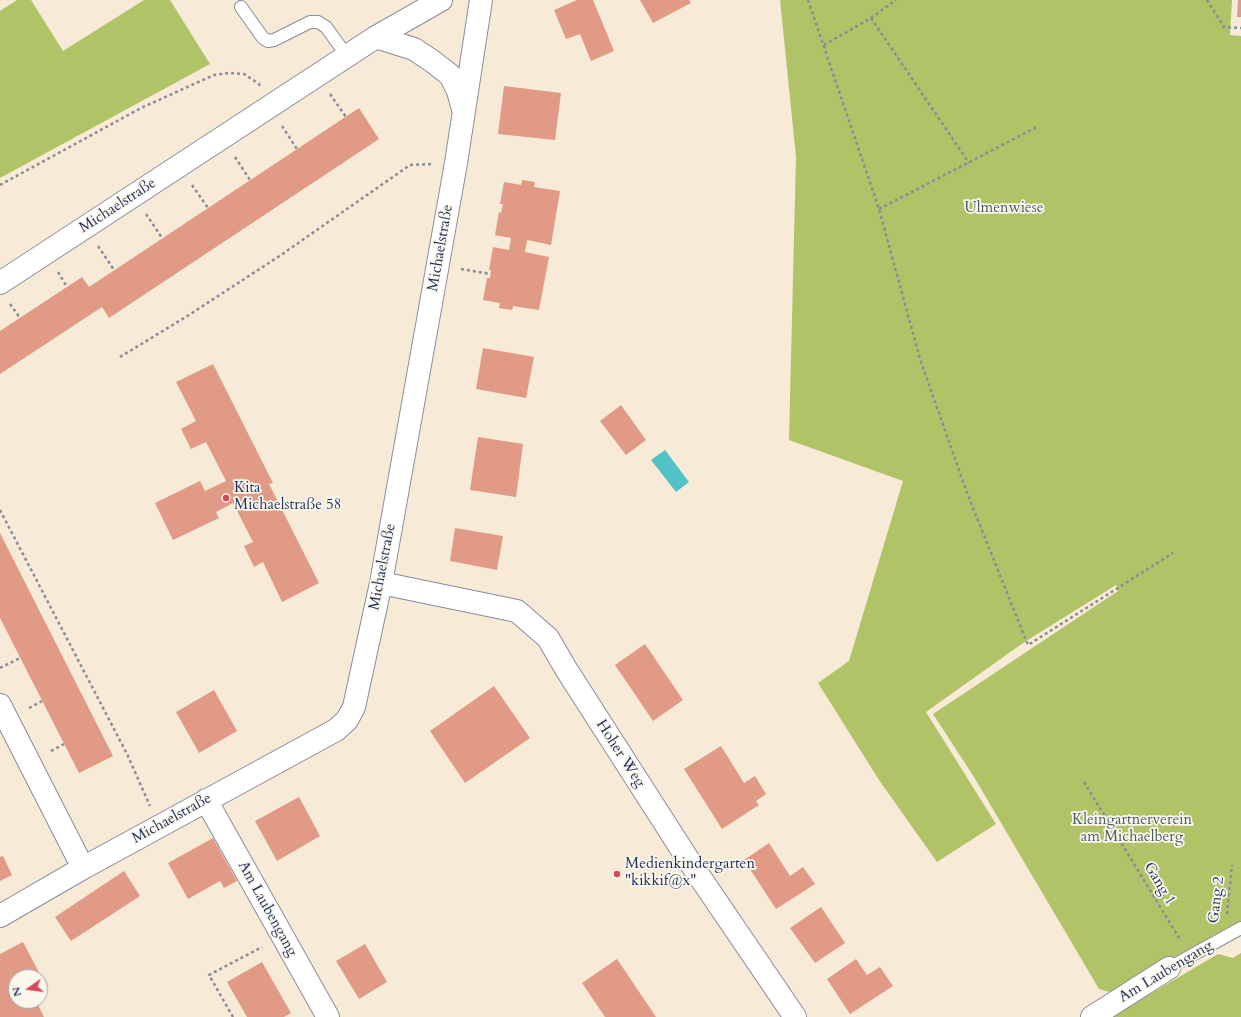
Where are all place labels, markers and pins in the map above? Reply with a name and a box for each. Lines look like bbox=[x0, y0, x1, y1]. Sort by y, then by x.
place label: Kita Michaelstraße 58 bbox=[234, 480, 341, 515]
marker: Kita Michaelstraße 58 bbox=[221, 493, 231, 503]
place label: Medienkindergarten "kikkif@x" bbox=[625, 856, 755, 891]
marker: Medienkindergarten "kikkif@x" bbox=[612, 869, 622, 879]

